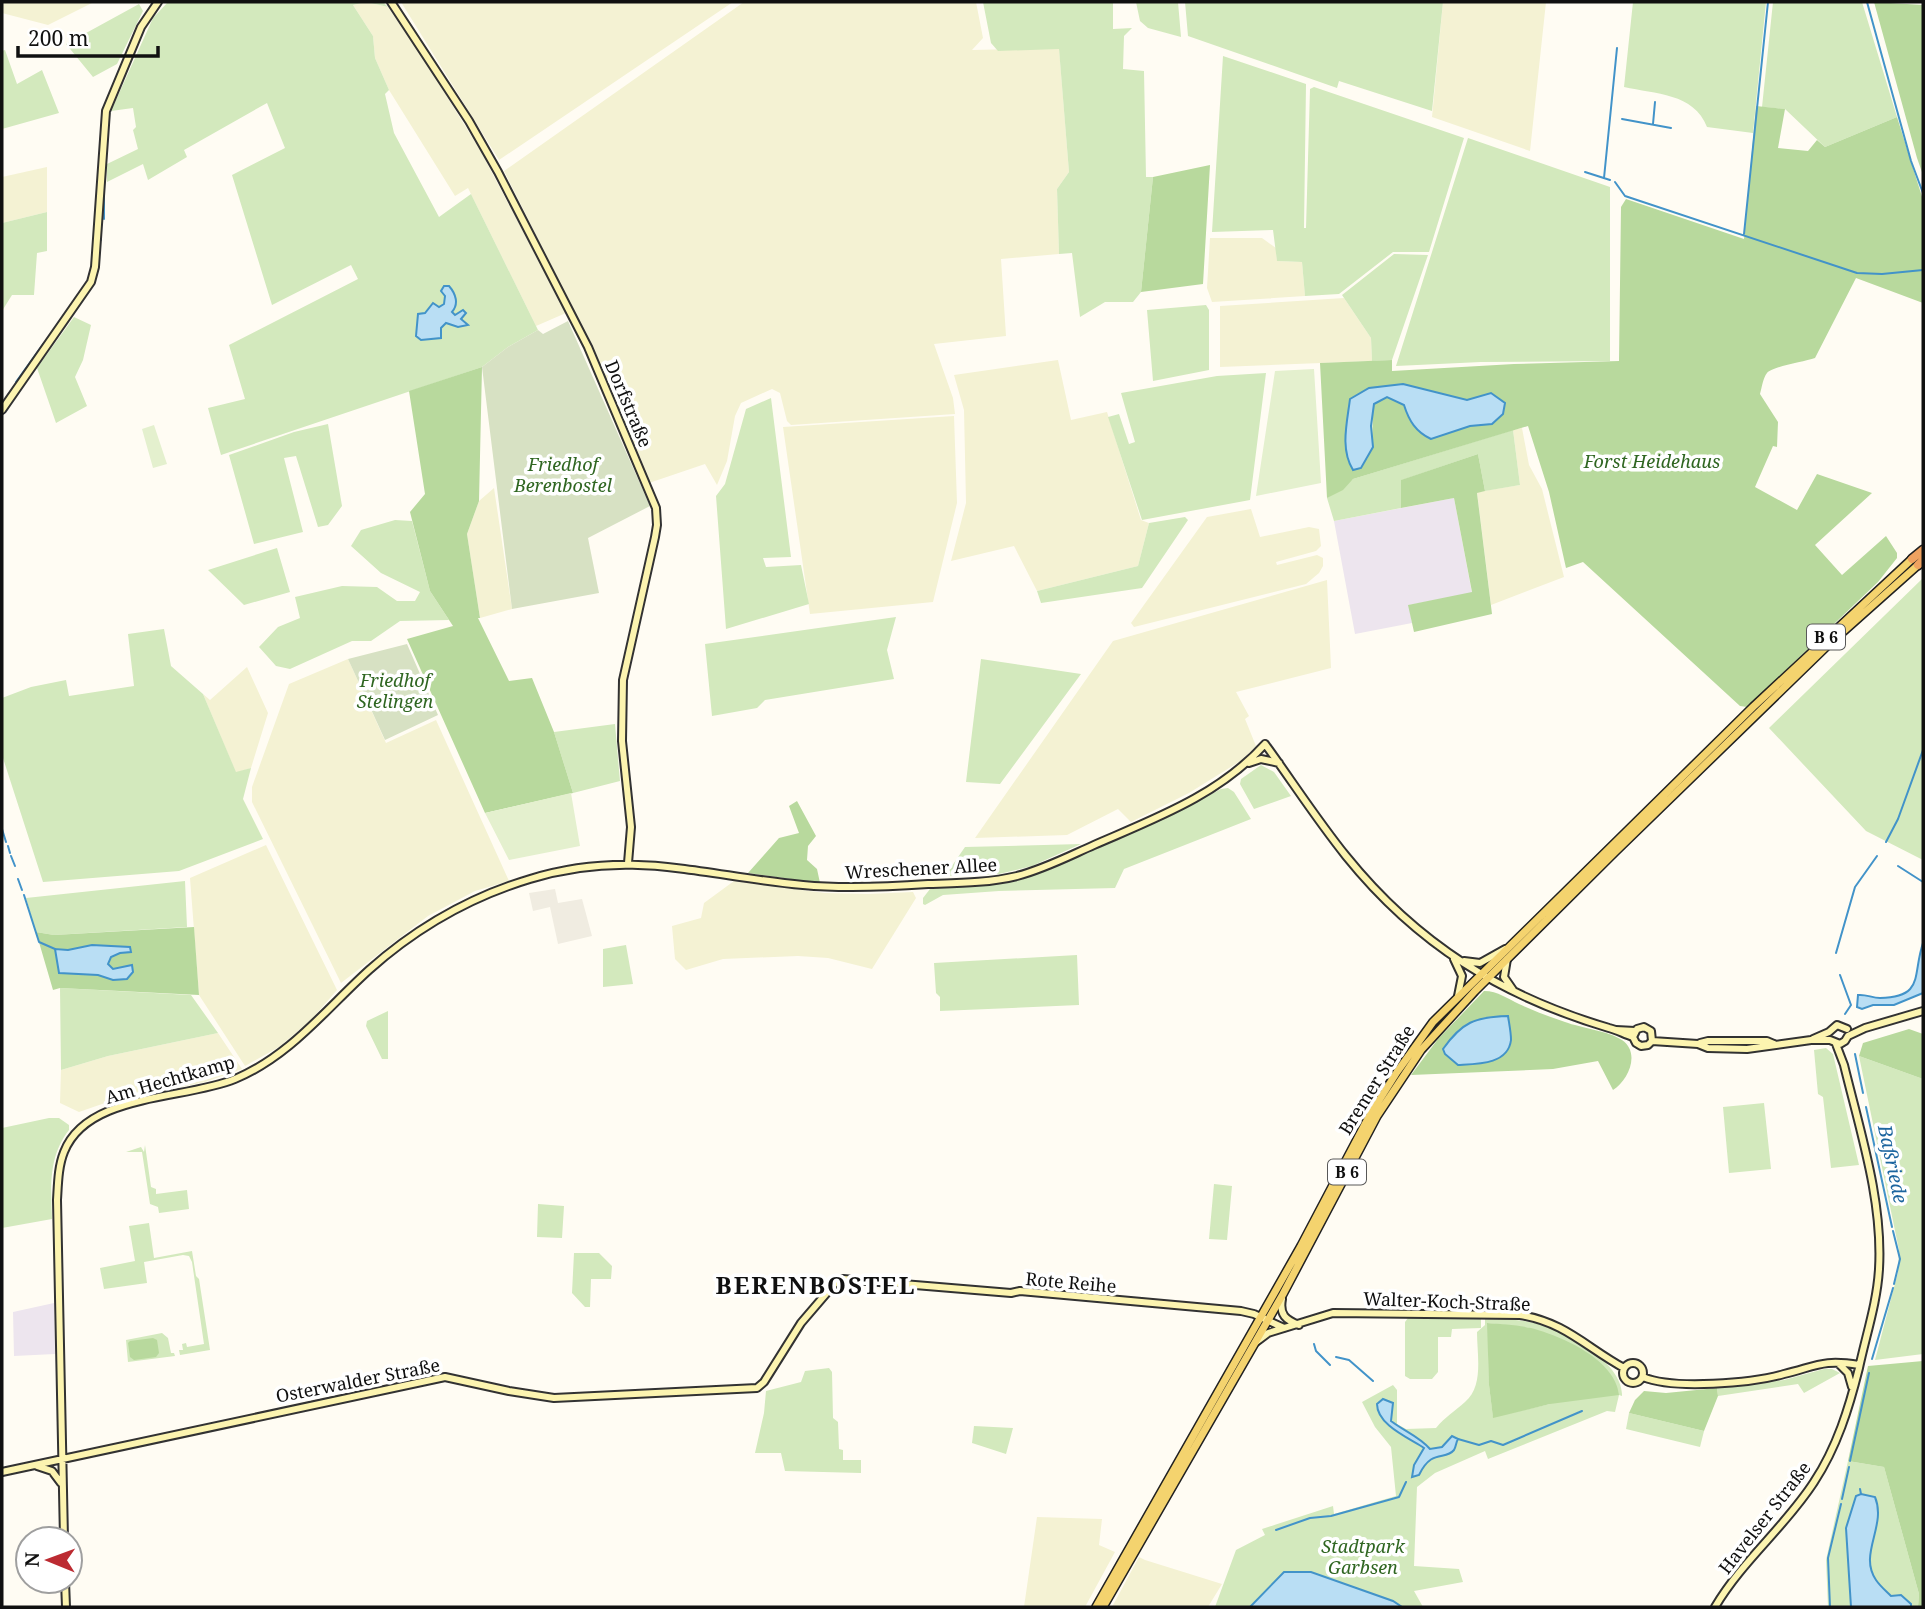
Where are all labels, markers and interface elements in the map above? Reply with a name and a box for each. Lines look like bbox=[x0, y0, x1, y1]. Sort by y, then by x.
scale bar bbox=[18, 14, 158, 58]
text: 200 m bbox=[28, 24, 89, 52]
street label: Dorfstraße bbox=[600, 356, 658, 451]
park label: Forst Heidehaus bbox=[1583, 449, 1720, 473]
park label: Friedhof Berenbostel bbox=[513, 452, 613, 497]
road number: B 6 bbox=[1807, 624, 1845, 650]
park label: Friedhof Stelingen bbox=[357, 668, 434, 713]
street label: Wreschener Allee bbox=[844, 852, 998, 884]
street label: Bremer Straße bbox=[1333, 1020, 1420, 1139]
street label: Am Hechtkamp bbox=[102, 1049, 237, 1109]
water label: Baßriede bbox=[1872, 1121, 1914, 1206]
road number: B 6 bbox=[1328, 1160, 1366, 1184]
street label: Rote Reihe bbox=[1025, 1266, 1118, 1298]
district label: BERENBOSTEL bbox=[716, 1268, 916, 1301]
street label: Walter-Koch-Straße bbox=[1363, 1286, 1531, 1316]
street label: Osterwalder Straße bbox=[274, 1352, 442, 1408]
street label: Havelser Straße bbox=[1713, 1456, 1816, 1579]
north arrow bbox=[14, 1525, 84, 1595]
park label: Stadtpark Garbsen bbox=[1321, 1534, 1405, 1579]
text: N bbox=[19, 1552, 45, 1567]

